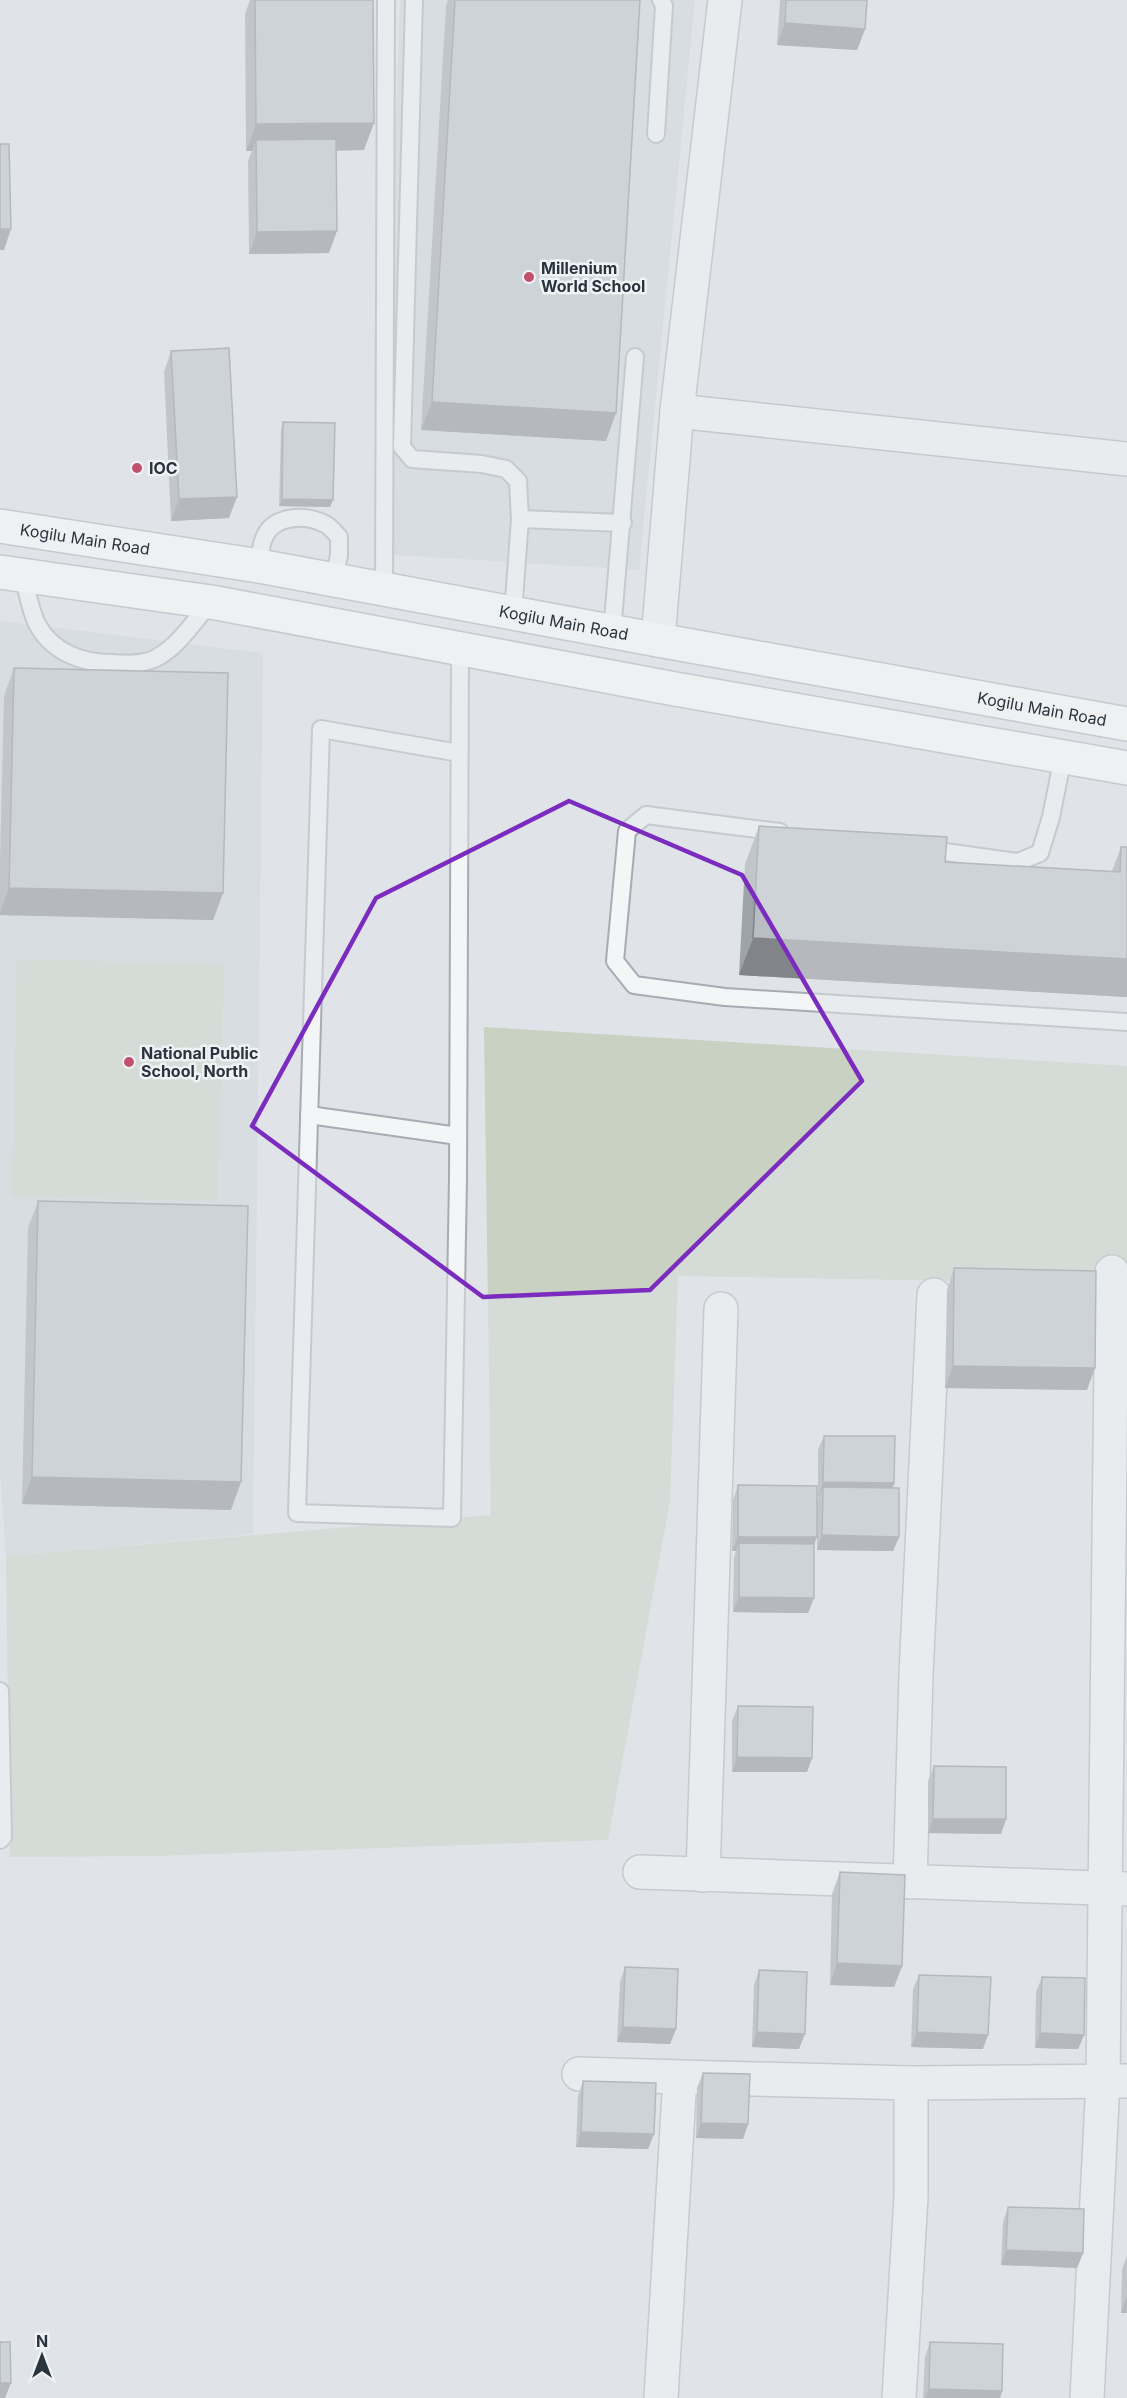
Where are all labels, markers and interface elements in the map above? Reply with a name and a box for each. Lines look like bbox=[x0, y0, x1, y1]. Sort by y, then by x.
place label: Millenium World School bbox=[541, 258, 645, 296]
marker: Millenium World School bbox=[522, 270, 536, 284]
place label: IOC bbox=[149, 458, 178, 478]
marker: IOC bbox=[130, 461, 144, 475]
street label: Kogilu Main Road bbox=[19, 519, 151, 559]
street label: Kogilu Main Road bbox=[497, 601, 630, 644]
street label: Kogilu Main Road bbox=[976, 687, 1108, 730]
place label: National Public School, North bbox=[141, 1043, 258, 1081]
marker: National Public School, North bbox=[122, 1055, 136, 1069]
north arrow bbox=[12, 2326, 72, 2386]
text: N bbox=[36, 2331, 48, 2351]

